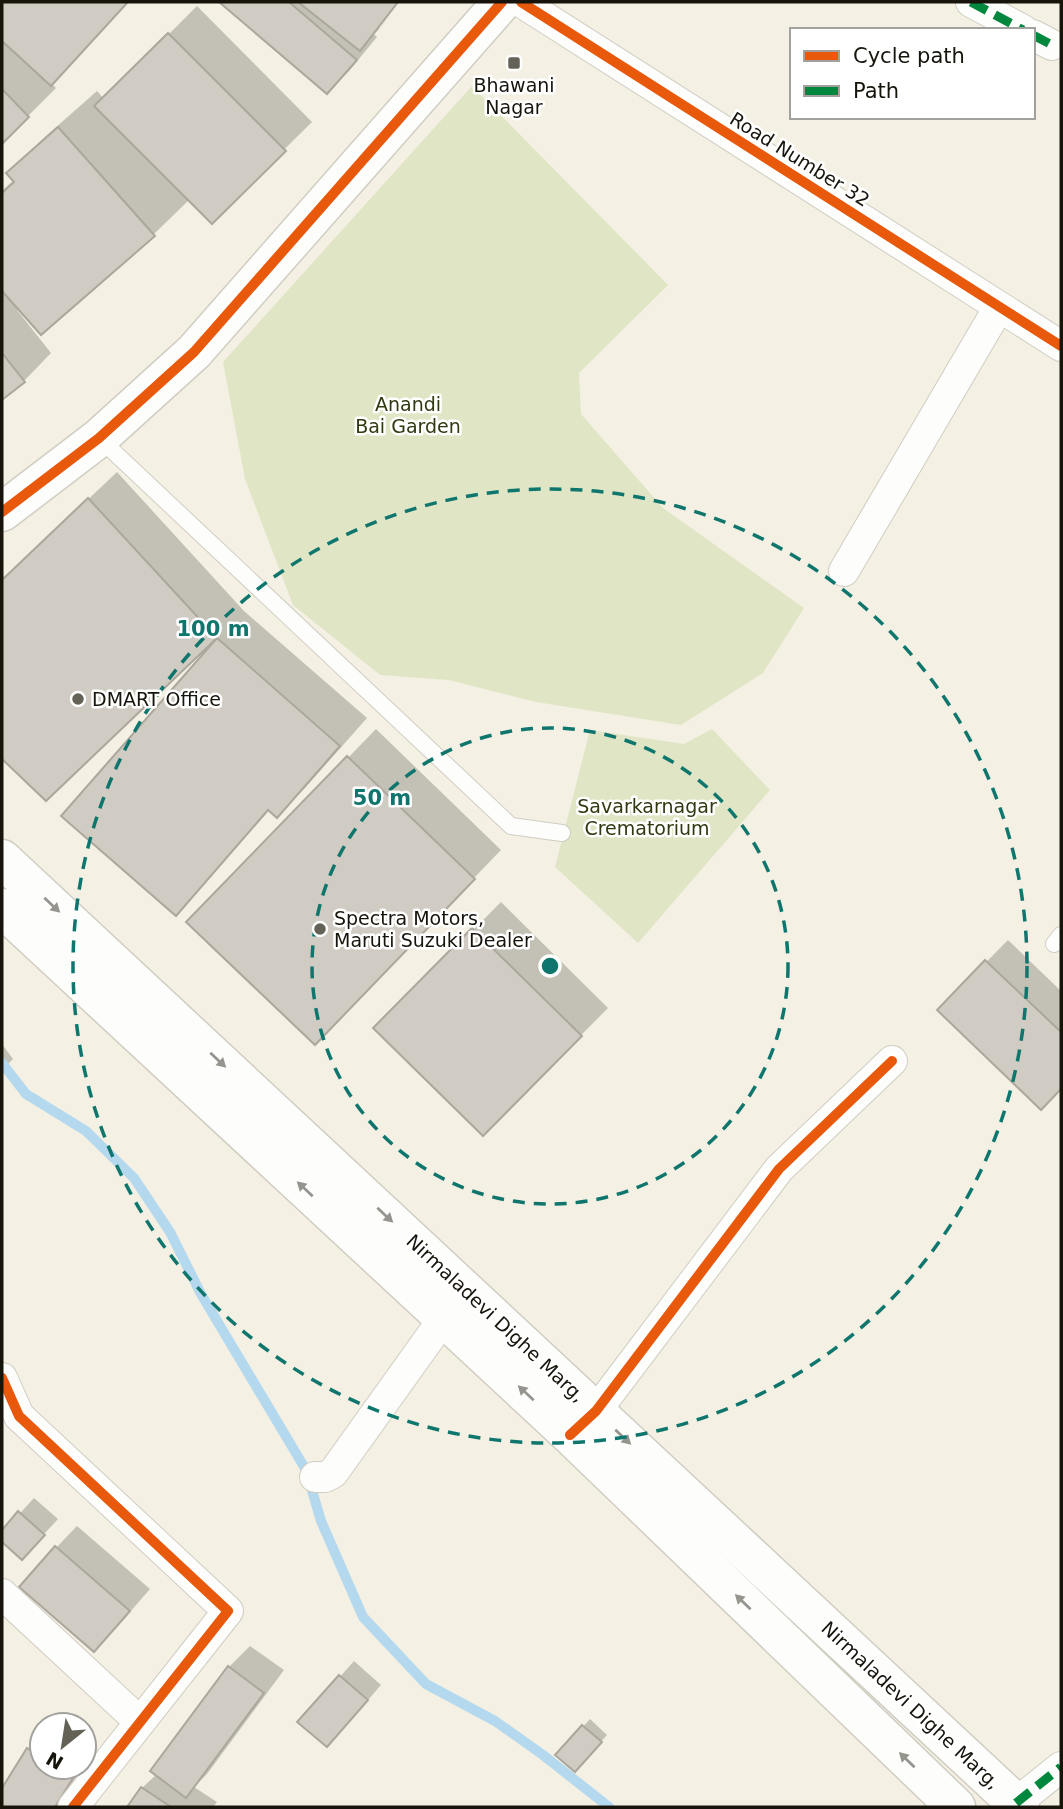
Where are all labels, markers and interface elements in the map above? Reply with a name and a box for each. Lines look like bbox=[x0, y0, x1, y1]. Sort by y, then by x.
legend bbox=[790, 28, 1035, 119]
text: Cycle path bbox=[853, 44, 965, 68]
marker: Bhawani Nagar bbox=[506, 55, 522, 71]
place label: Bhawani Nagar bbox=[473, 74, 555, 118]
text: Path bbox=[853, 79, 899, 103]
street label: Road Number 32 bbox=[726, 107, 874, 211]
park label: Anandi Bai Garden bbox=[355, 393, 461, 437]
text: 100 m bbox=[176, 617, 250, 641]
place label: DMART Office bbox=[92, 688, 221, 710]
marker: DMART Office bbox=[70, 691, 86, 707]
text: 50 m bbox=[353, 786, 411, 810]
park label: Savarkarnagar Crematorium bbox=[577, 795, 717, 839]
one-way arrow bbox=[43, 897, 60, 913]
place label: Spectra Motors, Maruti Suzuki Dealer bbox=[334, 907, 532, 951]
marker: Spectra Motors, Maruti Suzuki Dealer bbox=[312, 921, 328, 937]
centre of rings bbox=[538, 954, 562, 978]
one-way arrow bbox=[209, 1052, 227, 1068]
one-way arrow bbox=[297, 1181, 314, 1197]
one-way arrow bbox=[376, 1207, 394, 1223]
street label: Nirmaladevi Dighe Marg, bbox=[402, 1230, 590, 1406]
one-way arrow bbox=[518, 1386, 535, 1402]
one-way arrow bbox=[614, 1428, 631, 1444]
one-way arrow bbox=[735, 1594, 752, 1610]
street label: Nirmaladevi Dighe Marg, bbox=[817, 1617, 1005, 1793]
north arrow bbox=[28, 1711, 98, 1781]
text: N bbox=[42, 1747, 67, 1774]
one-way arrow bbox=[898, 1751, 915, 1768]

